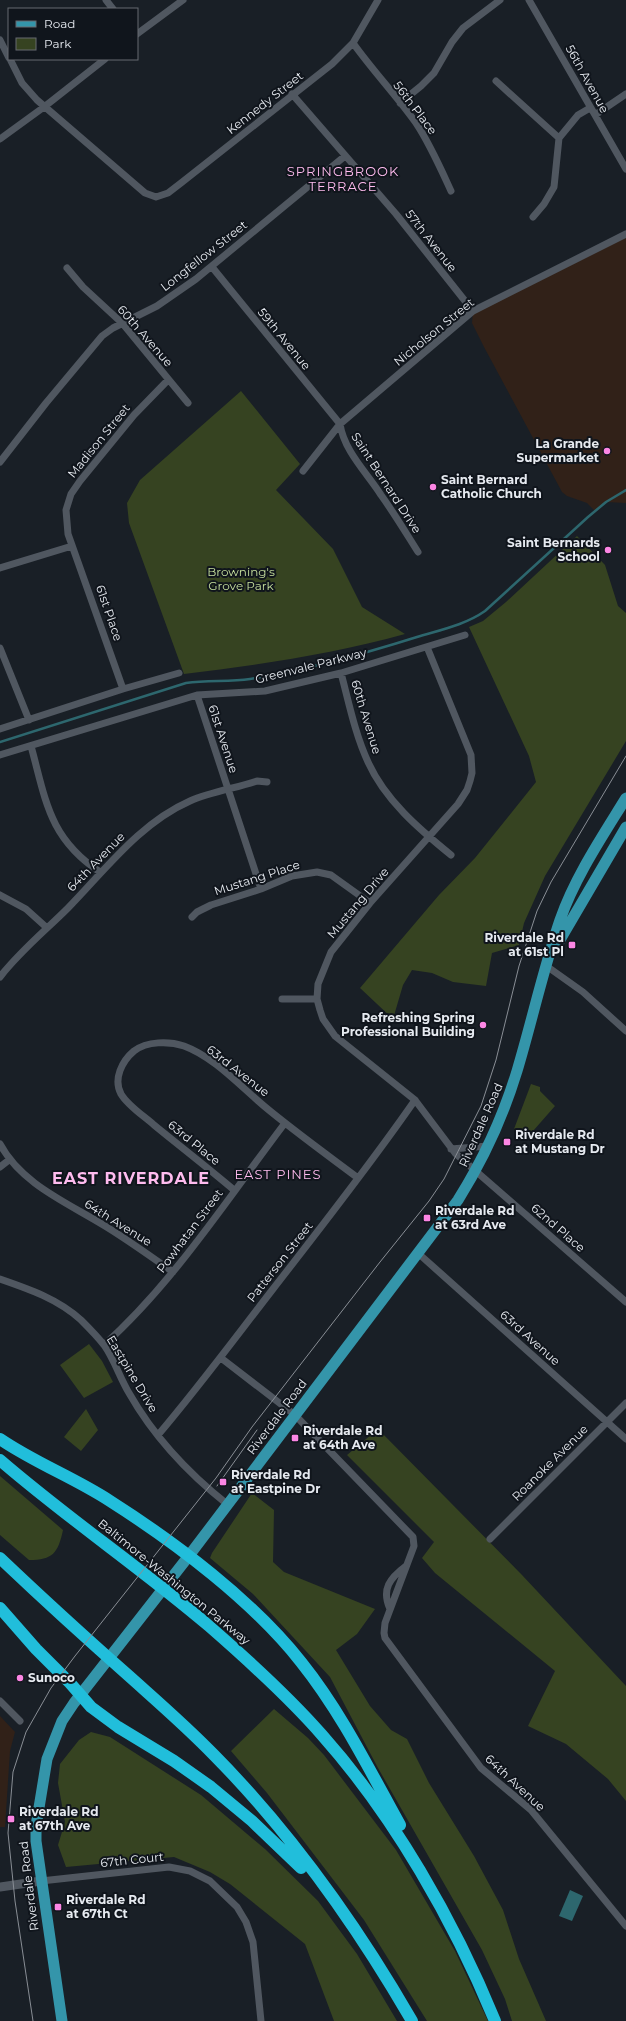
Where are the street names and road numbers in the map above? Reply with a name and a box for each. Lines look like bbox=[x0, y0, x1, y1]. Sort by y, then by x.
street label: 56th Avenue bbox=[563, 42, 612, 115]
street label: Kennedy Street bbox=[223, 68, 306, 137]
street label: 56th Place bbox=[390, 78, 440, 137]
street label: 57th Avenue bbox=[402, 207, 460, 275]
street label: Longfellow Street bbox=[157, 217, 250, 294]
street label: Nicholson Street bbox=[390, 294, 477, 369]
street label: 60th Avenue bbox=[115, 302, 176, 370]
street label: 59th Avenue bbox=[255, 305, 314, 373]
street label: Madison Street bbox=[64, 401, 133, 481]
street label: Saint Bernard Drive bbox=[348, 429, 425, 536]
street label: 61st Place bbox=[93, 583, 126, 643]
street label: Greenvale Parkway bbox=[254, 644, 369, 687]
street label: 60th Avenue bbox=[348, 678, 385, 756]
street label: 61st Avenue bbox=[205, 703, 242, 775]
street label: 64th Avenue bbox=[64, 829, 128, 894]
street label: Mustang Place bbox=[212, 857, 302, 898]
street label: Mustang Drive bbox=[324, 864, 392, 941]
street label: 63rd Avenue bbox=[204, 1042, 273, 1100]
street label: Riverdale Road bbox=[455, 1080, 506, 1169]
street label: 63rd Place bbox=[165, 1117, 223, 1168]
street label: Powhatan Street bbox=[153, 1186, 226, 1275]
street label: 64th Avenue bbox=[82, 1196, 155, 1249]
street label: 62nd Place bbox=[528, 1200, 588, 1255]
street label: Patterson Street bbox=[244, 1218, 316, 1305]
street label: 63rd Avenue bbox=[497, 1307, 563, 1368]
street label: Eastpine Drive bbox=[104, 1333, 161, 1415]
street label: Riverdale Road bbox=[243, 1376, 310, 1457]
street label: Roanoke Avenue bbox=[508, 1421, 591, 1504]
street label: Baltimore-Washington Parkway bbox=[95, 1516, 254, 1648]
street label: 64th Avenue bbox=[482, 1751, 548, 1814]
street label: Riverdale Road bbox=[16, 1840, 41, 1932]
street label: 67th Court bbox=[99, 1849, 165, 1870]

